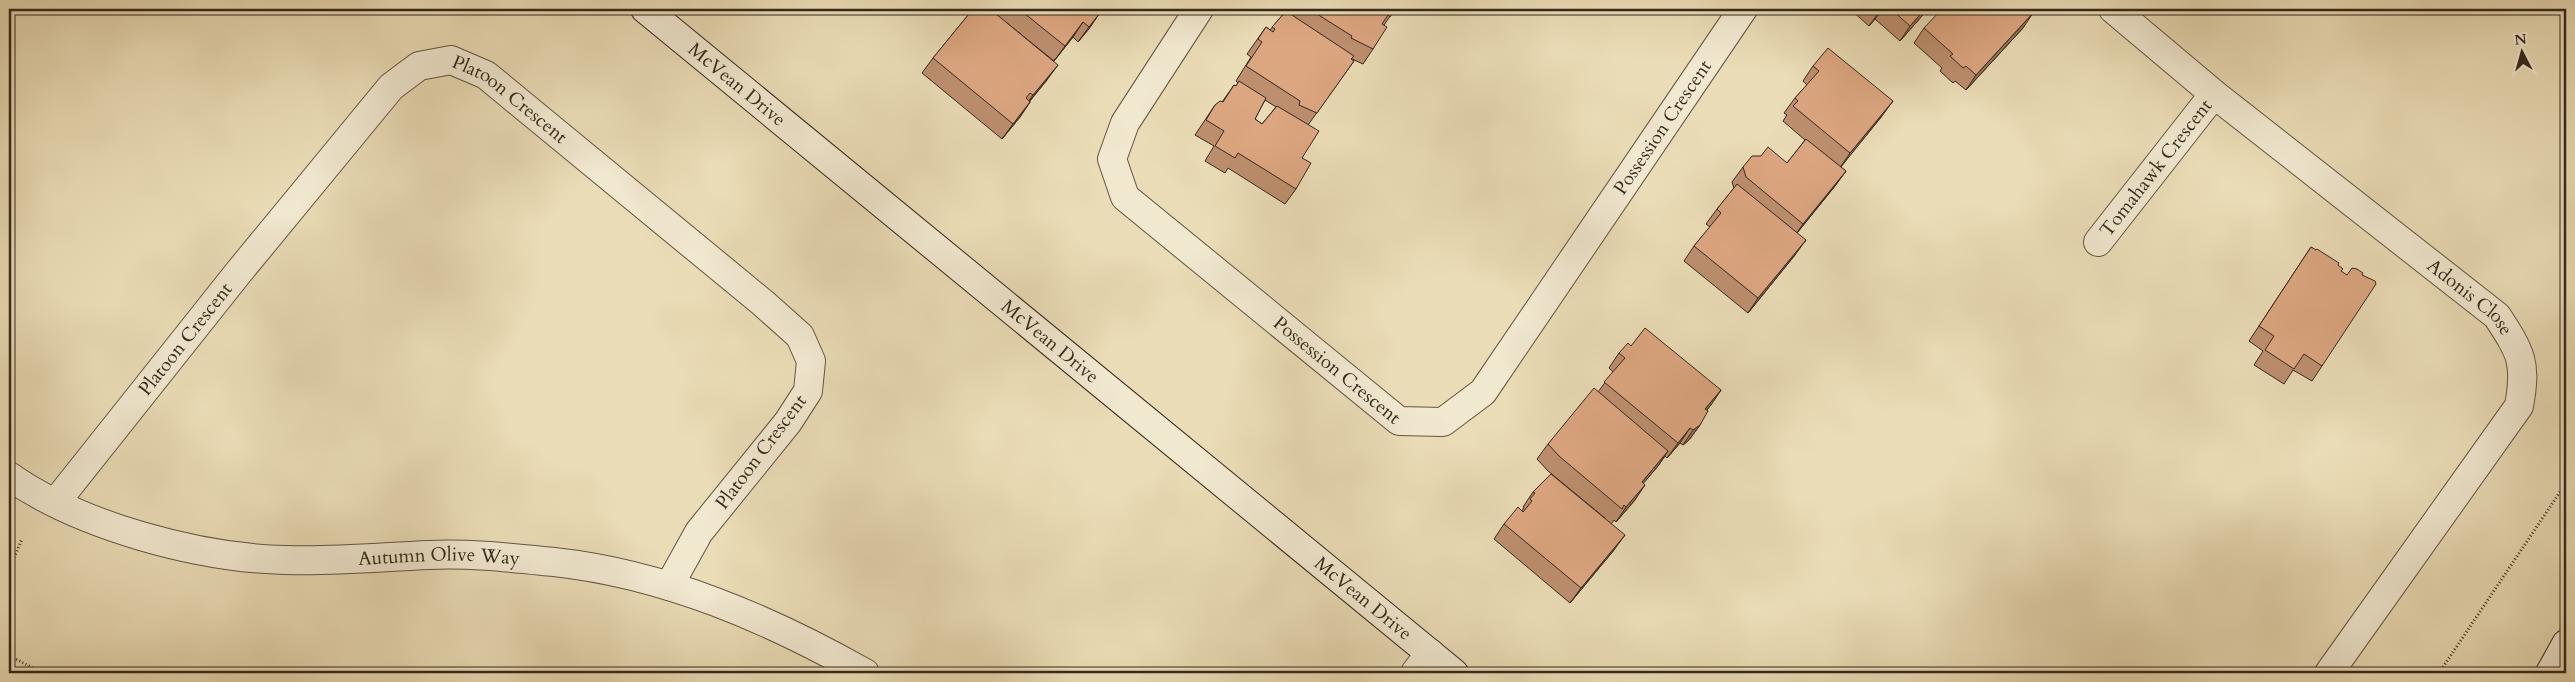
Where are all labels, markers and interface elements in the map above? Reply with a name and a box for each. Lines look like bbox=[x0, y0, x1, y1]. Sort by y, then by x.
north arrow bbox=[2498, 28, 2548, 78]
text: N bbox=[2514, 29, 2528, 50]
street label: McVean Drive bbox=[683, 37, 791, 132]
street label: Platoon Crescent bbox=[448, 49, 573, 150]
street label: Possession Crescent bbox=[1608, 55, 1718, 200]
street label: Tomahawk Crescent bbox=[2094, 94, 2218, 242]
street label: Adonis Close bbox=[2421, 253, 2519, 340]
street label: Platoon Crescent bbox=[132, 277, 238, 401]
street label: McVean Drive bbox=[996, 294, 1104, 389]
street label: Possession Crescent bbox=[1268, 310, 1406, 430]
street label: Platoon Crescent bbox=[709, 389, 813, 515]
street label: Autumn Olive Way bbox=[357, 541, 521, 572]
street label: McVean Drive bbox=[1309, 550, 1417, 646]

